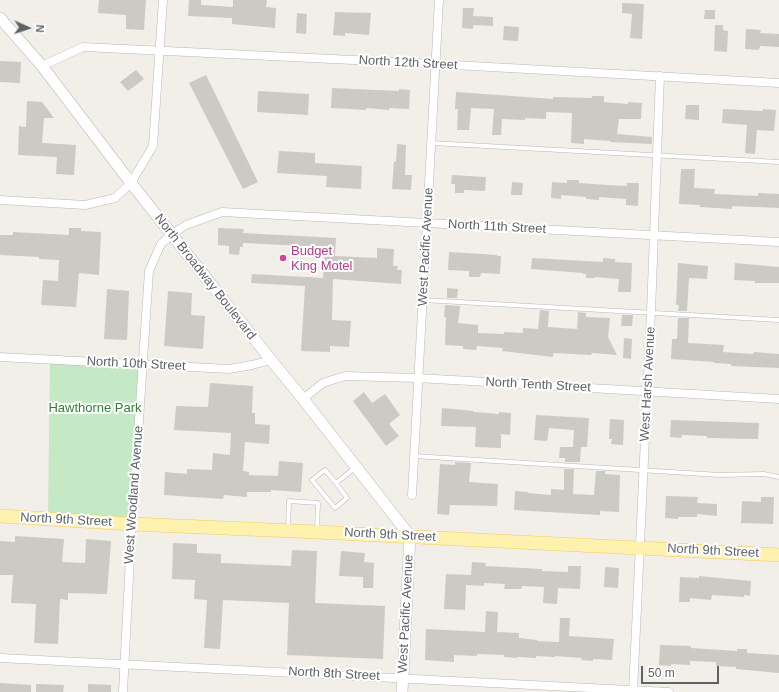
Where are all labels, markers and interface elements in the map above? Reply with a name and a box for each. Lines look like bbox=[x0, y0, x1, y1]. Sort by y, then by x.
north arrow bbox=[8, 8, 48, 48]
text: N bbox=[34, 24, 46, 33]
street label: North 12th Street bbox=[358, 53, 458, 73]
street label: West Pacific Avenue bbox=[415, 187, 437, 307]
street label: North Broadway Boulevard bbox=[151, 211, 259, 343]
street label: North 11th Street bbox=[448, 217, 546, 237]
place label: Budget King Motel bbox=[291, 243, 352, 274]
marker: Budget King Motel bbox=[278, 253, 288, 263]
street label: West Harsh Avenue bbox=[637, 326, 659, 442]
street label: North 10th Street bbox=[86, 354, 186, 374]
street label: North Tenth Street bbox=[485, 374, 591, 396]
park label: Hawthorne Park bbox=[48, 400, 142, 416]
street label: West Woodland Avenue bbox=[121, 425, 147, 565]
street label: North 9th Street bbox=[20, 510, 112, 530]
street label: North 9th Street bbox=[344, 525, 436, 545]
street label: North 9th Street bbox=[667, 541, 759, 561]
street label: West Pacific Avenue bbox=[395, 554, 417, 674]
scale bar bbox=[643, 658, 721, 684]
street label: North 8th Street bbox=[288, 664, 380, 684]
text: 50 m bbox=[648, 666, 675, 680]

